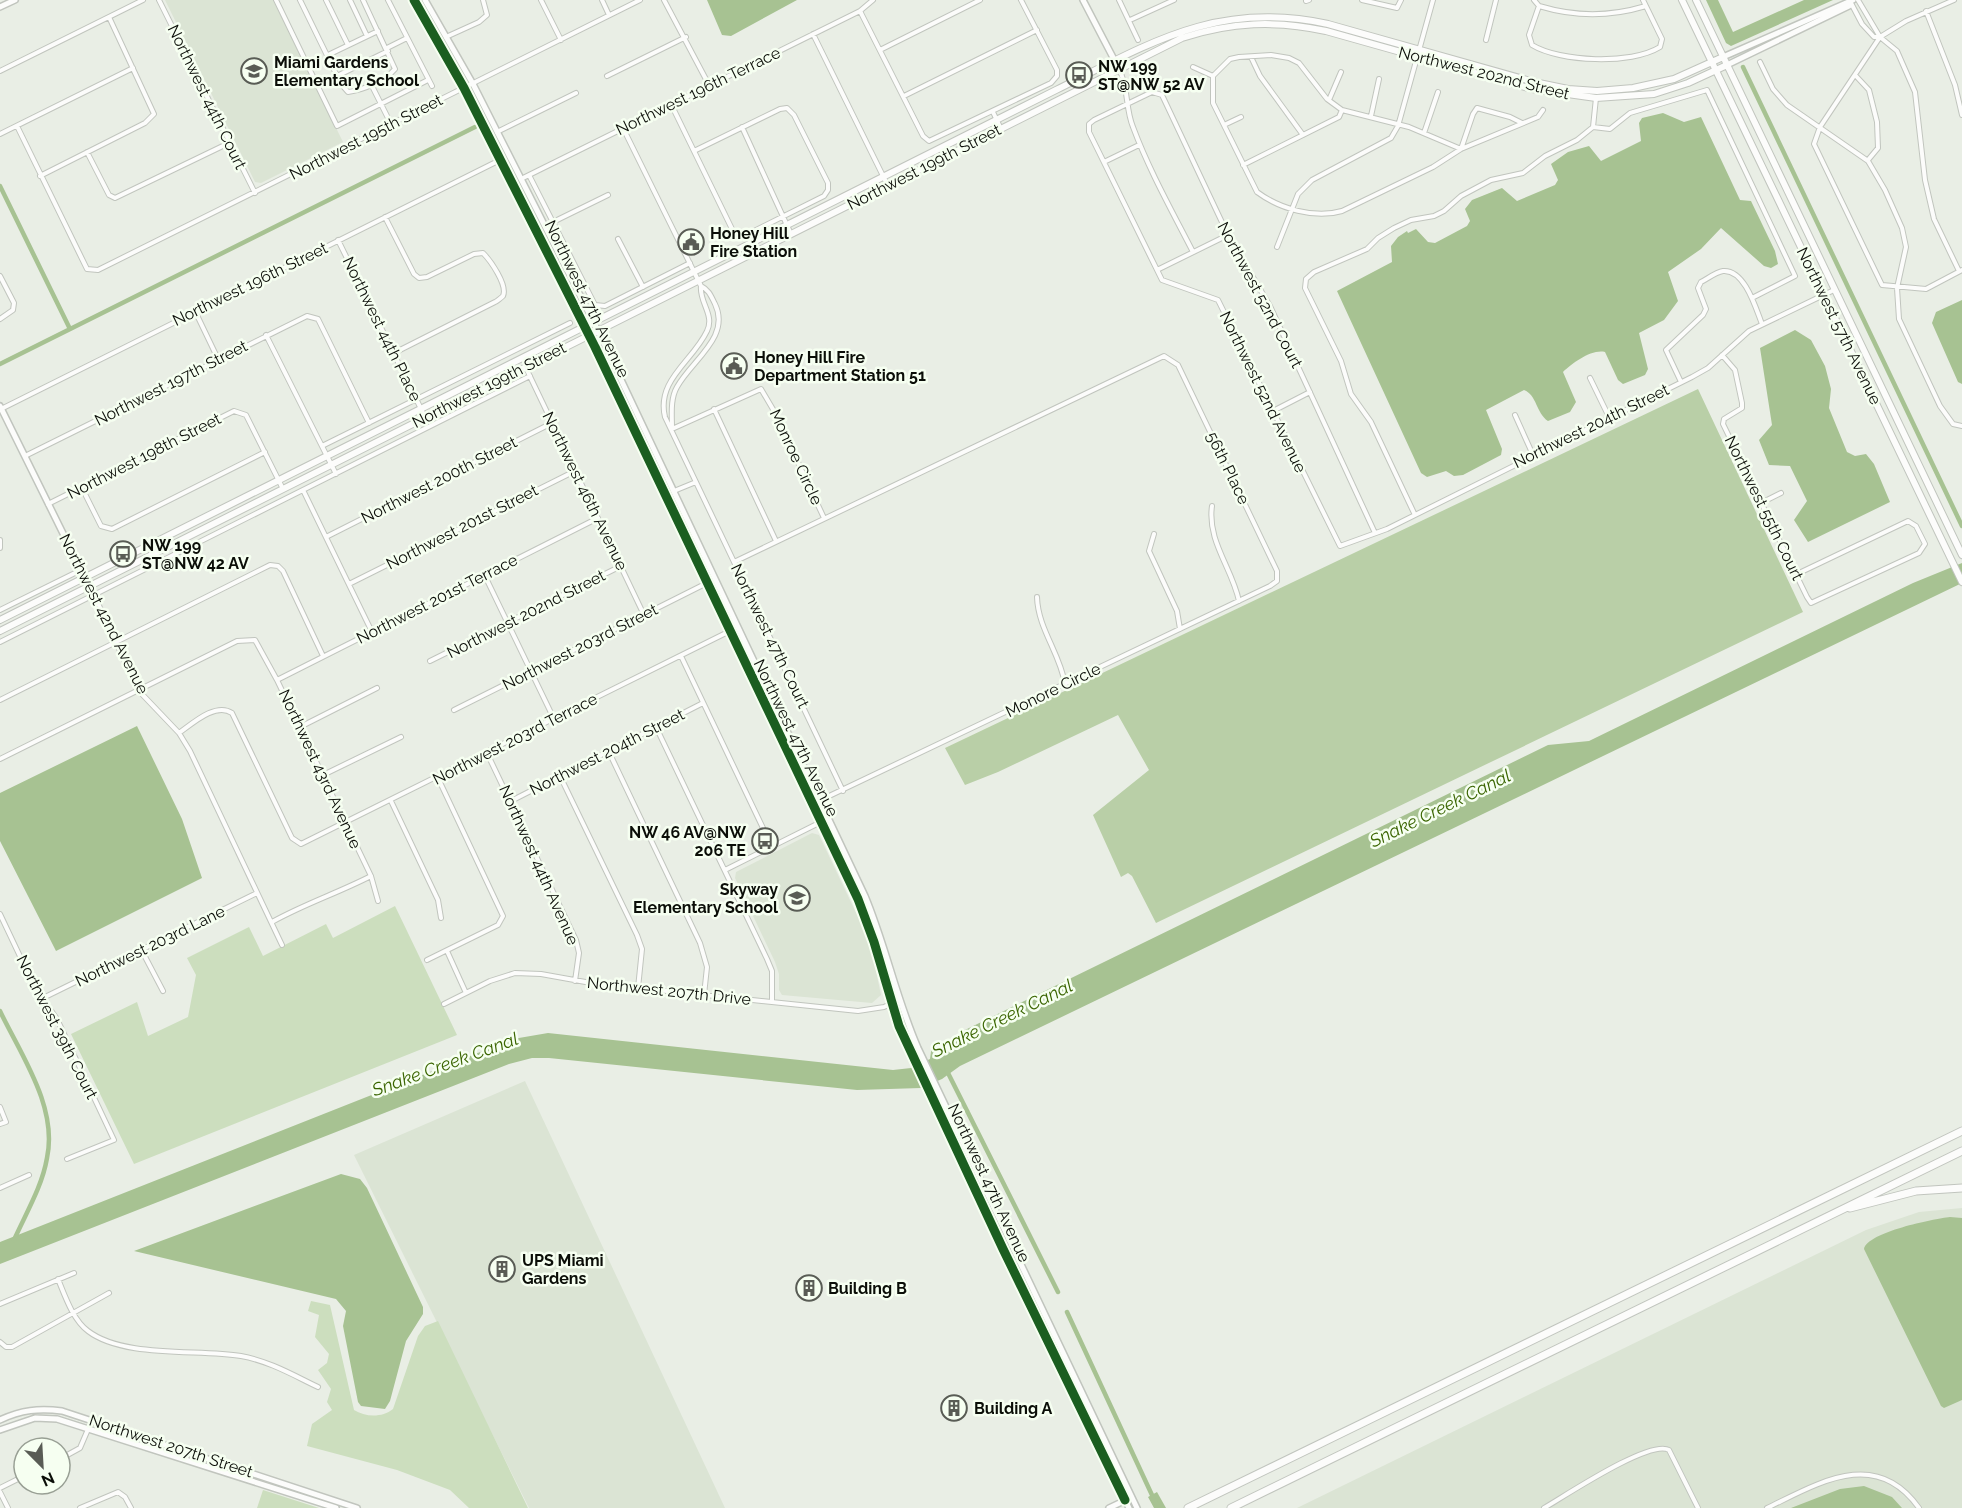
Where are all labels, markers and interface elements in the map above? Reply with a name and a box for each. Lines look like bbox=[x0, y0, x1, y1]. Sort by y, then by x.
street label: Northwest 44th Court bbox=[164, 22, 251, 173]
street label: Northwest 196th Terrace bbox=[613, 43, 783, 139]
street label: Northwest 202nd Street bbox=[1397, 43, 1572, 104]
place label: Miami Gardens Elementary School bbox=[274, 53, 420, 90]
school or university icon: Miami Gardens Elementary School bbox=[239, 56, 269, 86]
place label: NW 199 ST@NW 52 AV bbox=[1098, 57, 1205, 94]
bus stop icon: NW 199 ST@NW 52 AV bbox=[1064, 60, 1094, 90]
street label: Northwest 195th Street bbox=[286, 90, 446, 184]
street label: Northwest 199th Street bbox=[844, 120, 1005, 214]
street label: Northwest 47th Avenue bbox=[541, 217, 633, 381]
street label: Northwest 52nd Court bbox=[1213, 219, 1307, 372]
place label: Honey Hill Fire Station bbox=[710, 224, 797, 261]
public building icon: Honey Hill Fire Station bbox=[676, 227, 706, 257]
street label: Northwest 196th Street bbox=[169, 238, 331, 330]
street label: Northwest 57th Avenue bbox=[1793, 244, 1885, 408]
street label: Northwest 44th Place bbox=[339, 254, 425, 404]
street label: Northwest 52nd Avenue bbox=[1216, 308, 1310, 476]
street label: Northwest 197th Street bbox=[91, 336, 251, 430]
street label: Northwest 199th Street bbox=[409, 338, 570, 432]
place label: Honey Hill Fire Department Station 51 bbox=[754, 348, 926, 385]
public building icon: Honey Hill Fire Department Station 51 bbox=[719, 351, 749, 381]
street label: Northwest 204th Street bbox=[1510, 380, 1673, 472]
street label: Monroe Circle bbox=[766, 406, 826, 508]
street label: Northwest 198th Street bbox=[64, 409, 225, 503]
street label: Northwest 46th Avenue bbox=[538, 409, 632, 573]
street label: 56th Place bbox=[1202, 429, 1254, 507]
street label: Northwest 200th Street bbox=[358, 432, 521, 528]
street label: Northwest 55th Court bbox=[1721, 433, 1808, 584]
street label: Northwest 201st Street bbox=[383, 480, 542, 574]
street label: Northwest 42nd Avenue bbox=[55, 531, 153, 697]
place label: NW 199 ST@NW 42 AV bbox=[142, 536, 249, 573]
bus stop icon: NW 199 ST@NW 42 AV bbox=[108, 539, 138, 569]
street label: Northwest 201st Terrace bbox=[353, 550, 521, 648]
street label: Northwest 47th Court bbox=[727, 561, 813, 712]
street label: Northwest 202nd Street bbox=[444, 565, 609, 662]
street label: Northwest 203rd Street bbox=[499, 599, 661, 694]
street label: Northwest 47th Avenue bbox=[750, 656, 842, 820]
street label: Monore Circle bbox=[1002, 659, 1104, 721]
street label: Northwest 43rd Avenue bbox=[275, 686, 365, 852]
street label: Northwest 203rd Terrace bbox=[430, 689, 600, 789]
street label: Northwest 204th Street bbox=[526, 704, 688, 799]
water label: Snake Creek Canal bbox=[1365, 765, 1514, 852]
street label: Northwest 44th Avenue bbox=[495, 782, 583, 948]
place label: NW 46 AV@NW 206 TE bbox=[629, 823, 746, 860]
bus stop icon: NW 46 AV@NW 206 TE bbox=[750, 826, 780, 856]
place label: Skyway Elementary School bbox=[633, 880, 779, 917]
school or university icon: Skyway Elementary School bbox=[782, 883, 812, 913]
street label: Northwest 203rd Lane bbox=[72, 902, 228, 990]
street label: Northwest 39th Court bbox=[12, 952, 102, 1103]
street label: Northwest 207th Drive bbox=[586, 973, 752, 1009]
water label: Snake Creek Canal bbox=[927, 975, 1076, 1062]
water label: Snake Creek Canal bbox=[368, 1028, 521, 1101]
street label: Northwest 47th Avenue bbox=[944, 1101, 1034, 1265]
place label: UPS Miami Gardens bbox=[522, 1251, 604, 1288]
building icon: UPS Miami Gardens bbox=[487, 1254, 517, 1284]
building icon: Building B bbox=[794, 1273, 824, 1303]
place label: Building B bbox=[828, 1279, 907, 1298]
building icon: Building A bbox=[939, 1393, 969, 1423]
place label: Building A bbox=[974, 1399, 1052, 1418]
street label: Northwest 207th Street bbox=[87, 1411, 256, 1482]
north arrow bbox=[12, 1436, 72, 1496]
text: N bbox=[38, 1468, 57, 1490]

